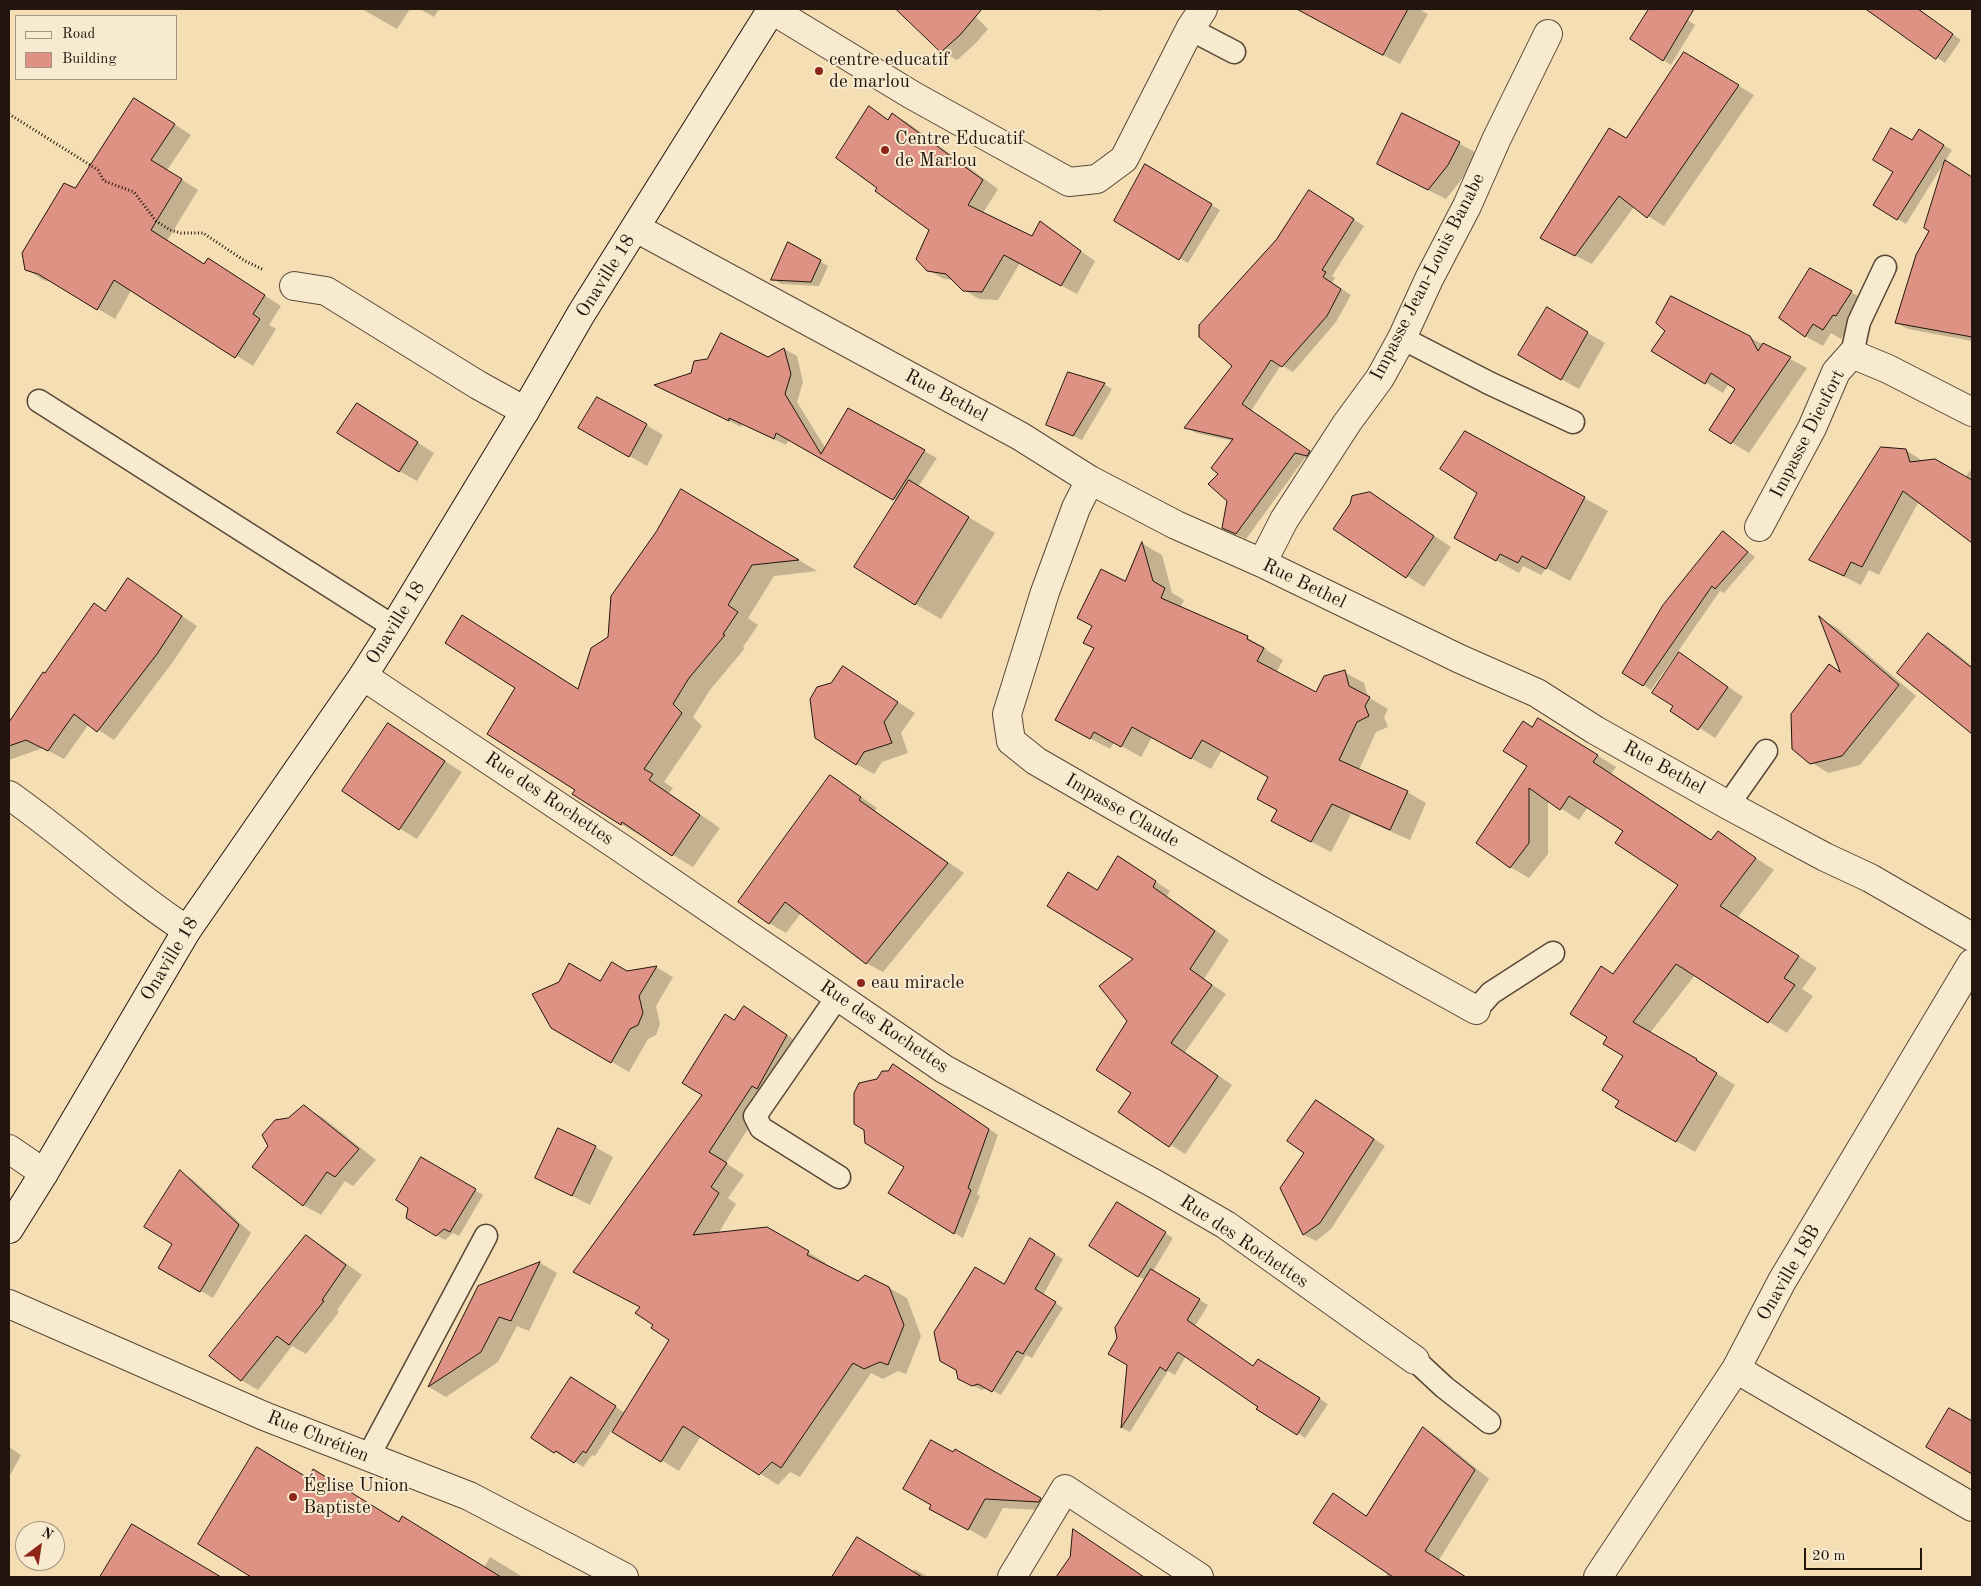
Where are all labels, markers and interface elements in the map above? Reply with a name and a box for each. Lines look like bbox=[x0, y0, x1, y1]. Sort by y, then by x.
legend bbox=[15, 15, 178, 80]
text: Road bbox=[62, 27, 95, 42]
place label: centre educatif de marlou bbox=[829, 49, 949, 93]
text: Building bbox=[62, 52, 117, 67]
marker: centre educatif de marlou bbox=[813, 65, 825, 77]
place label: Centre Educatif de Marlou bbox=[895, 128, 1024, 172]
marker: Centre Educatif de Marlou bbox=[879, 144, 891, 156]
street label: Impasse Jean-Louis Banabe bbox=[1366, 170, 1490, 384]
street label: Onaville 18 bbox=[571, 230, 641, 322]
street label: Rue Bethel bbox=[901, 365, 991, 427]
street label: Impasse Dieufort bbox=[1766, 366, 1850, 502]
street label: Rue Bethel bbox=[1258, 554, 1350, 614]
street label: Onaville 18 bbox=[361, 577, 431, 669]
street label: Rue Bethel bbox=[1619, 736, 1709, 800]
street label: Rue des Rochettes bbox=[480, 747, 618, 851]
street label: Impasse Claude bbox=[1061, 769, 1183, 853]
street label: Onaville 18 bbox=[136, 913, 204, 1005]
place label: eau miracle bbox=[871, 972, 964, 994]
street label: Rue des Rochettes bbox=[815, 975, 953, 1079]
marker: eau miracle bbox=[855, 977, 867, 989]
street label: Rue des Rochettes bbox=[1175, 1190, 1313, 1294]
street label: Onaville 18B bbox=[1752, 1221, 1826, 1325]
street label: Rue Chrétien bbox=[264, 1406, 372, 1468]
place label: Église Union Baptiste bbox=[303, 1475, 409, 1519]
marker: Église Union Baptiste bbox=[287, 1491, 299, 1503]
north arrow bbox=[15, 1521, 65, 1571]
text: N bbox=[39, 1525, 55, 1543]
scale bar bbox=[1806, 1538, 1924, 1570]
text: 20 m bbox=[1812, 1549, 1846, 1564]

